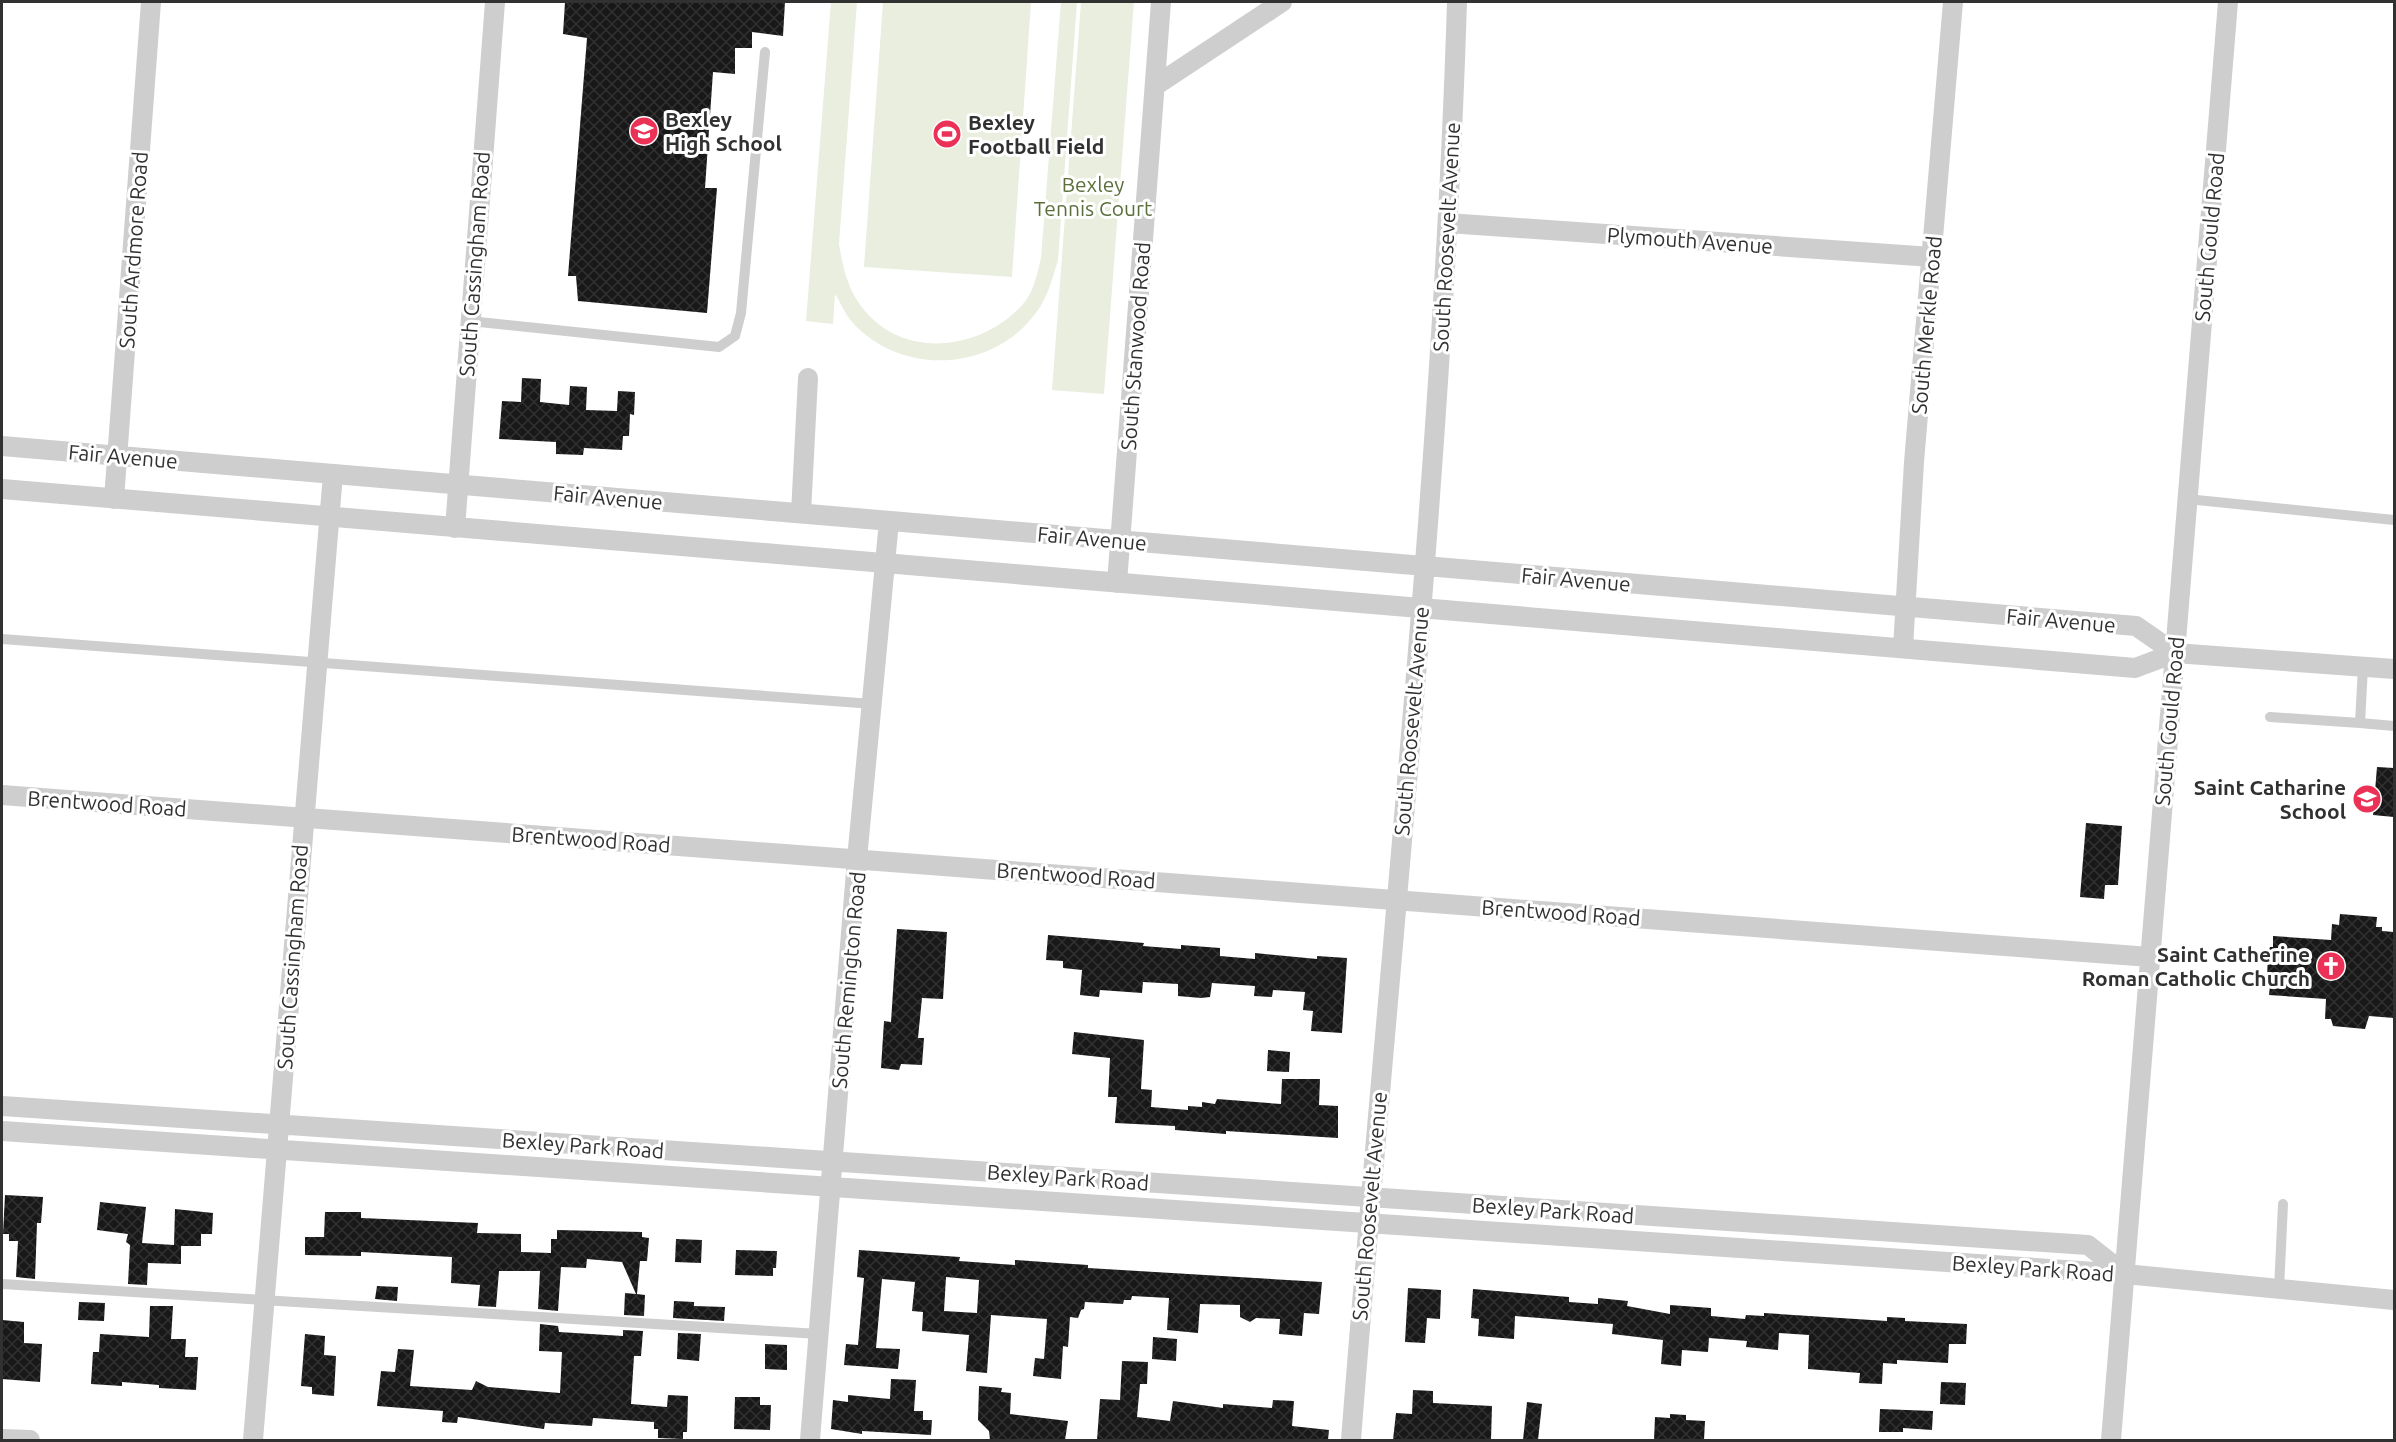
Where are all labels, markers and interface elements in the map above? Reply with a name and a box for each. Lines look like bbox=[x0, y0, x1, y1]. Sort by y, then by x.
place label: Bexley High School bbox=[665, 107, 782, 155]
place label: Bexley Football Field bbox=[968, 110, 1104, 158]
school or university icon: Bexley High School bbox=[628, 115, 660, 147]
sports icon: Bexley Football Field bbox=[931, 118, 963, 150]
street label: South Roosevelt Avenue bbox=[1428, 122, 1464, 352]
street label: South Ardmore Road bbox=[114, 151, 152, 349]
street label: South Cassingham Road bbox=[454, 151, 494, 377]
street label: South Gould Road bbox=[2190, 152, 2228, 322]
park label: Bexley Tennis Court bbox=[1034, 172, 1152, 220]
street label: Plymouth Avenue bbox=[1606, 222, 1774, 258]
street label: South Merkle Road bbox=[1906, 235, 1946, 415]
street label: South Stanwood Road bbox=[1116, 241, 1154, 451]
street label: Fair Avenue bbox=[67, 439, 179, 473]
street label: Fair Avenue bbox=[552, 480, 664, 514]
street label: Fair Avenue bbox=[1036, 521, 1148, 555]
street label: Fair Avenue bbox=[1520, 562, 1632, 596]
street label: Fair Avenue bbox=[2005, 603, 2117, 637]
street label: South Roosevelt Avenue bbox=[1389, 606, 1433, 836]
street label: South Gould Road bbox=[2150, 636, 2188, 806]
place label: Saint Catharine School bbox=[2194, 775, 2346, 823]
school or university icon: Saint Catharine School bbox=[2351, 783, 2383, 815]
street label: Brentwood Road bbox=[27, 785, 187, 821]
street label: Brentwood Road bbox=[511, 821, 671, 857]
street label: South Cassingham Road bbox=[272, 844, 312, 1070]
street label: Brentwood Road bbox=[996, 857, 1156, 893]
street label: South Remington Road bbox=[827, 870, 869, 1090]
street label: Brentwood Road bbox=[1481, 894, 1641, 930]
place label: Saint Catherine Roman Catholic Church bbox=[2082, 942, 2310, 990]
church icon: Saint Catherine Roman Catholic Church bbox=[2315, 950, 2347, 982]
street label: South Roosevelt Avenue bbox=[1347, 1091, 1391, 1321]
street label: Bexley Park Road bbox=[501, 1127, 665, 1163]
street label: Bexley Park Road bbox=[986, 1159, 1150, 1195]
street label: Bexley Park Road bbox=[1471, 1192, 1635, 1228]
street label: Bexley Park Road bbox=[1951, 1250, 2115, 1286]

